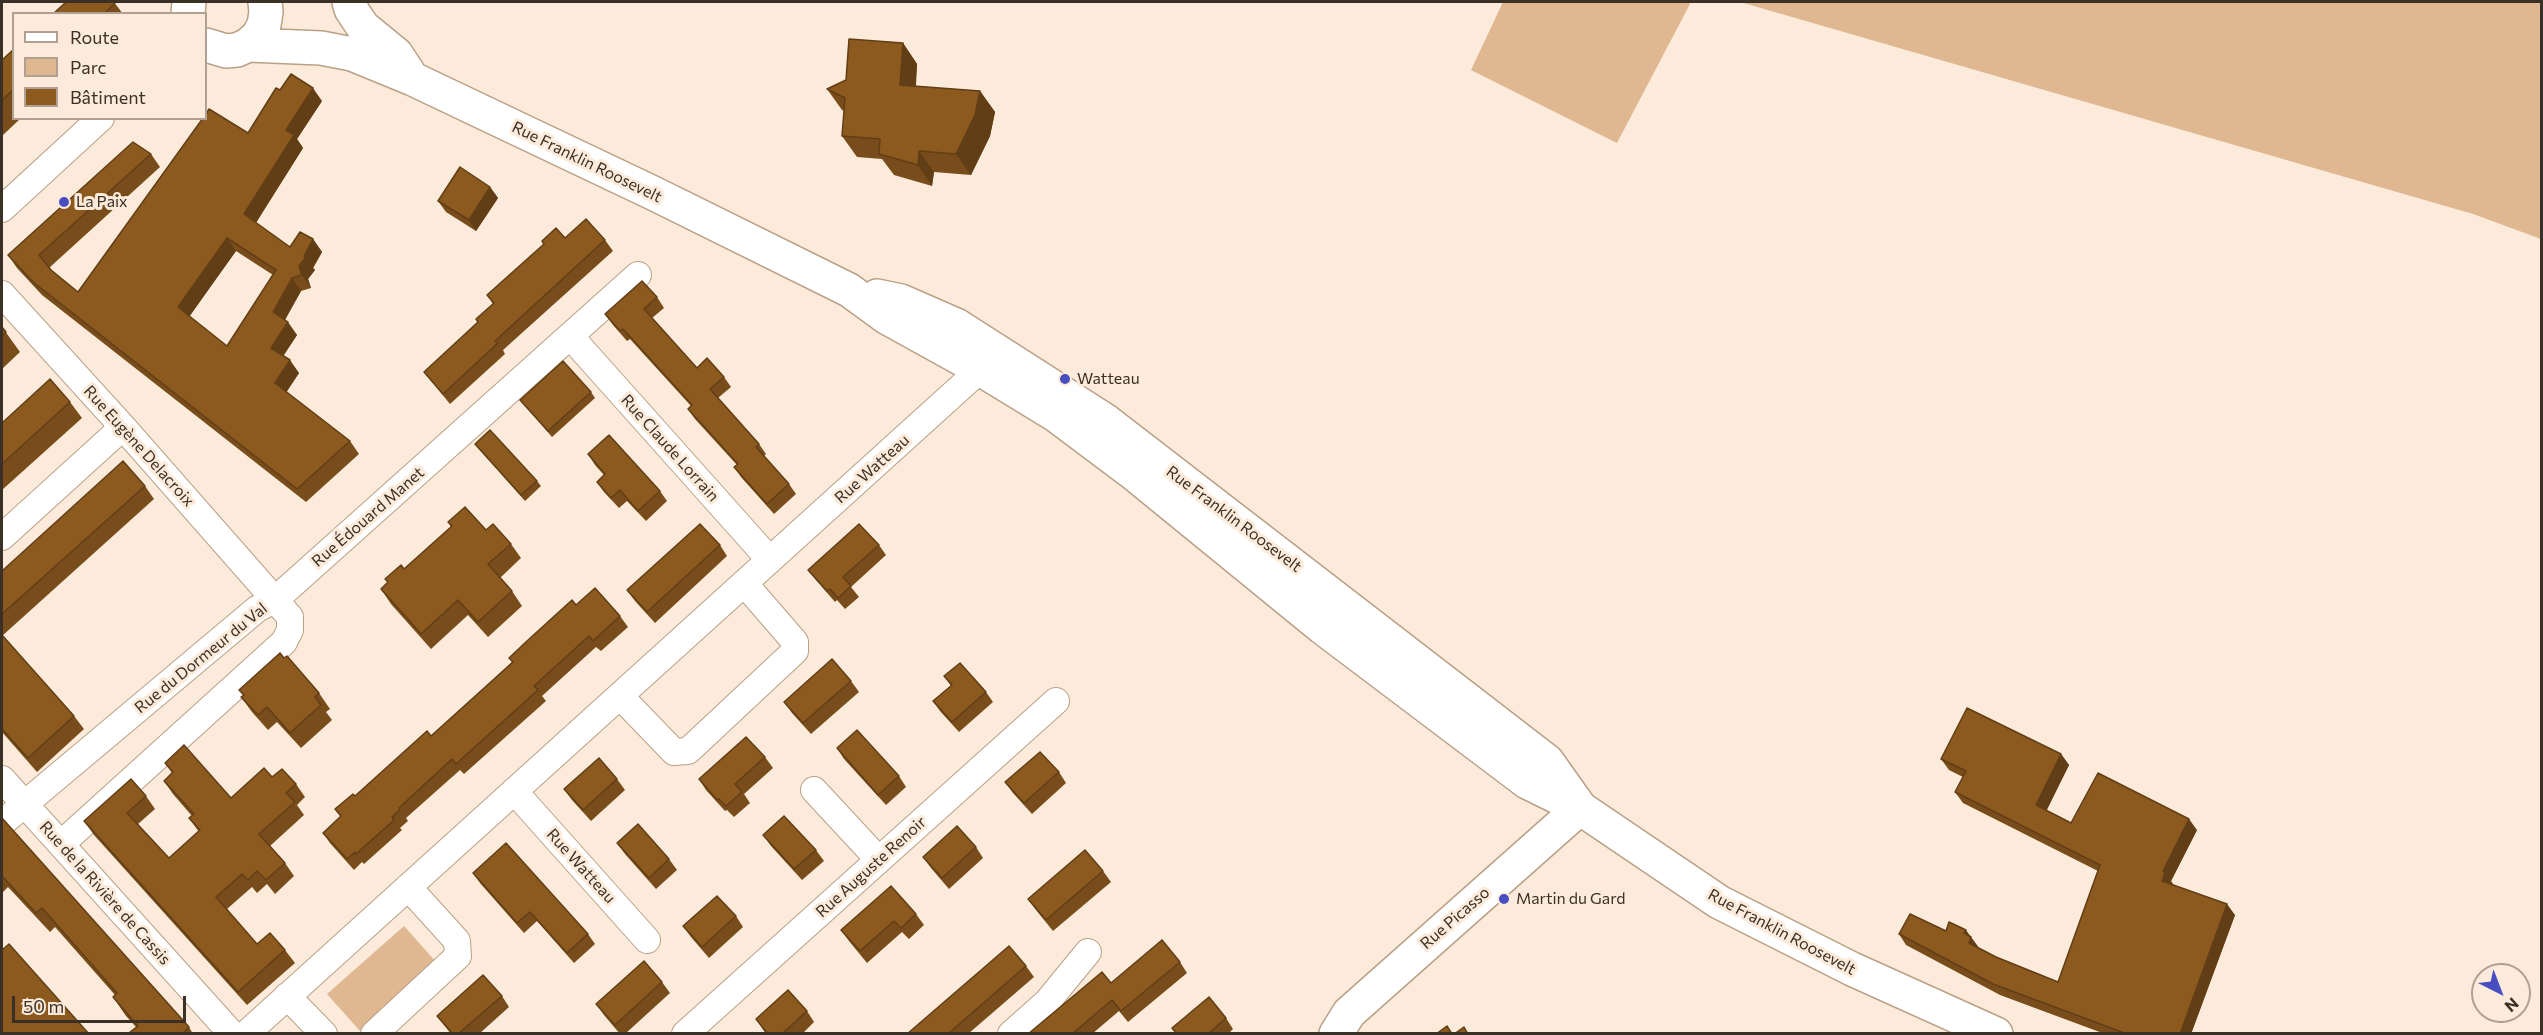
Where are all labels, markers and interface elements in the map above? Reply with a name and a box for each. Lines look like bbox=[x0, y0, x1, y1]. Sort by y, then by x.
legend bbox=[12, 12, 207, 120]
text: Route bbox=[70, 26, 119, 48]
text: Parc bbox=[70, 56, 107, 78]
text: Bâtiment bbox=[70, 86, 146, 108]
street label: Rue Franklin Roosevelt bbox=[509, 117, 665, 207]
place label: La Paix bbox=[76, 192, 128, 212]
marker: La Paix bbox=[57, 195, 71, 209]
place label: Watteau bbox=[1077, 369, 1140, 389]
marker: Watteau bbox=[1058, 372, 1072, 386]
street label: Rue Eugène Delacroix bbox=[80, 382, 198, 510]
street label: Rue Claude Lorrain bbox=[617, 391, 723, 505]
street label: Rue Watteau bbox=[831, 431, 913, 507]
street label: Rue Franklin Roosevelt bbox=[1163, 462, 1305, 576]
street label: Rue Édouard Manet bbox=[308, 463, 428, 571]
street label: Rue du Dormeur du Val bbox=[131, 599, 271, 717]
street label: Rue Auguste Renoir bbox=[812, 813, 930, 921]
street label: Rue de la Rivière de Cassis bbox=[35, 817, 175, 969]
street label: Rue Watteau bbox=[543, 825, 619, 907]
street label: Rue Picasso bbox=[1416, 883, 1494, 953]
street label: Rue Franklin Roosevelt bbox=[1705, 885, 1859, 979]
place label: Martin du Gard bbox=[1516, 889, 1626, 909]
marker: Martin du Gard bbox=[1497, 892, 1511, 906]
north arrow bbox=[2471, 963, 2531, 1023]
scale bar bbox=[15, 984, 189, 1022]
text: N bbox=[2501, 994, 2523, 1016]
text: 50 m bbox=[23, 995, 64, 1017]

